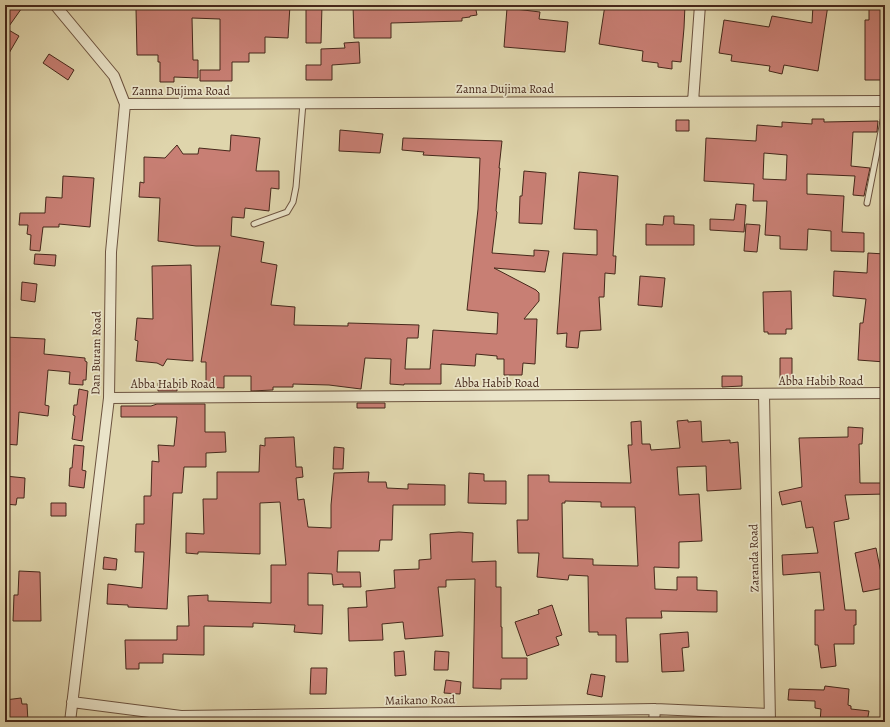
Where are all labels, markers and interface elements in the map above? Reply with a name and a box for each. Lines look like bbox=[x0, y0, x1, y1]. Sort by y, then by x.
street label: Zanna Dujima Road bbox=[456, 81, 554, 97]
street label: Zanna Dujima Road bbox=[132, 83, 230, 99]
street label: Dan Buram Road bbox=[87, 310, 105, 395]
street label: Abba Habib Road bbox=[778, 373, 864, 389]
street label: Abba Habib Road bbox=[454, 375, 540, 391]
street label: Abba Habib Road bbox=[130, 376, 216, 392]
street label: Zaranda Road bbox=[745, 523, 763, 592]
street label: Maikano Road bbox=[385, 691, 456, 709]

